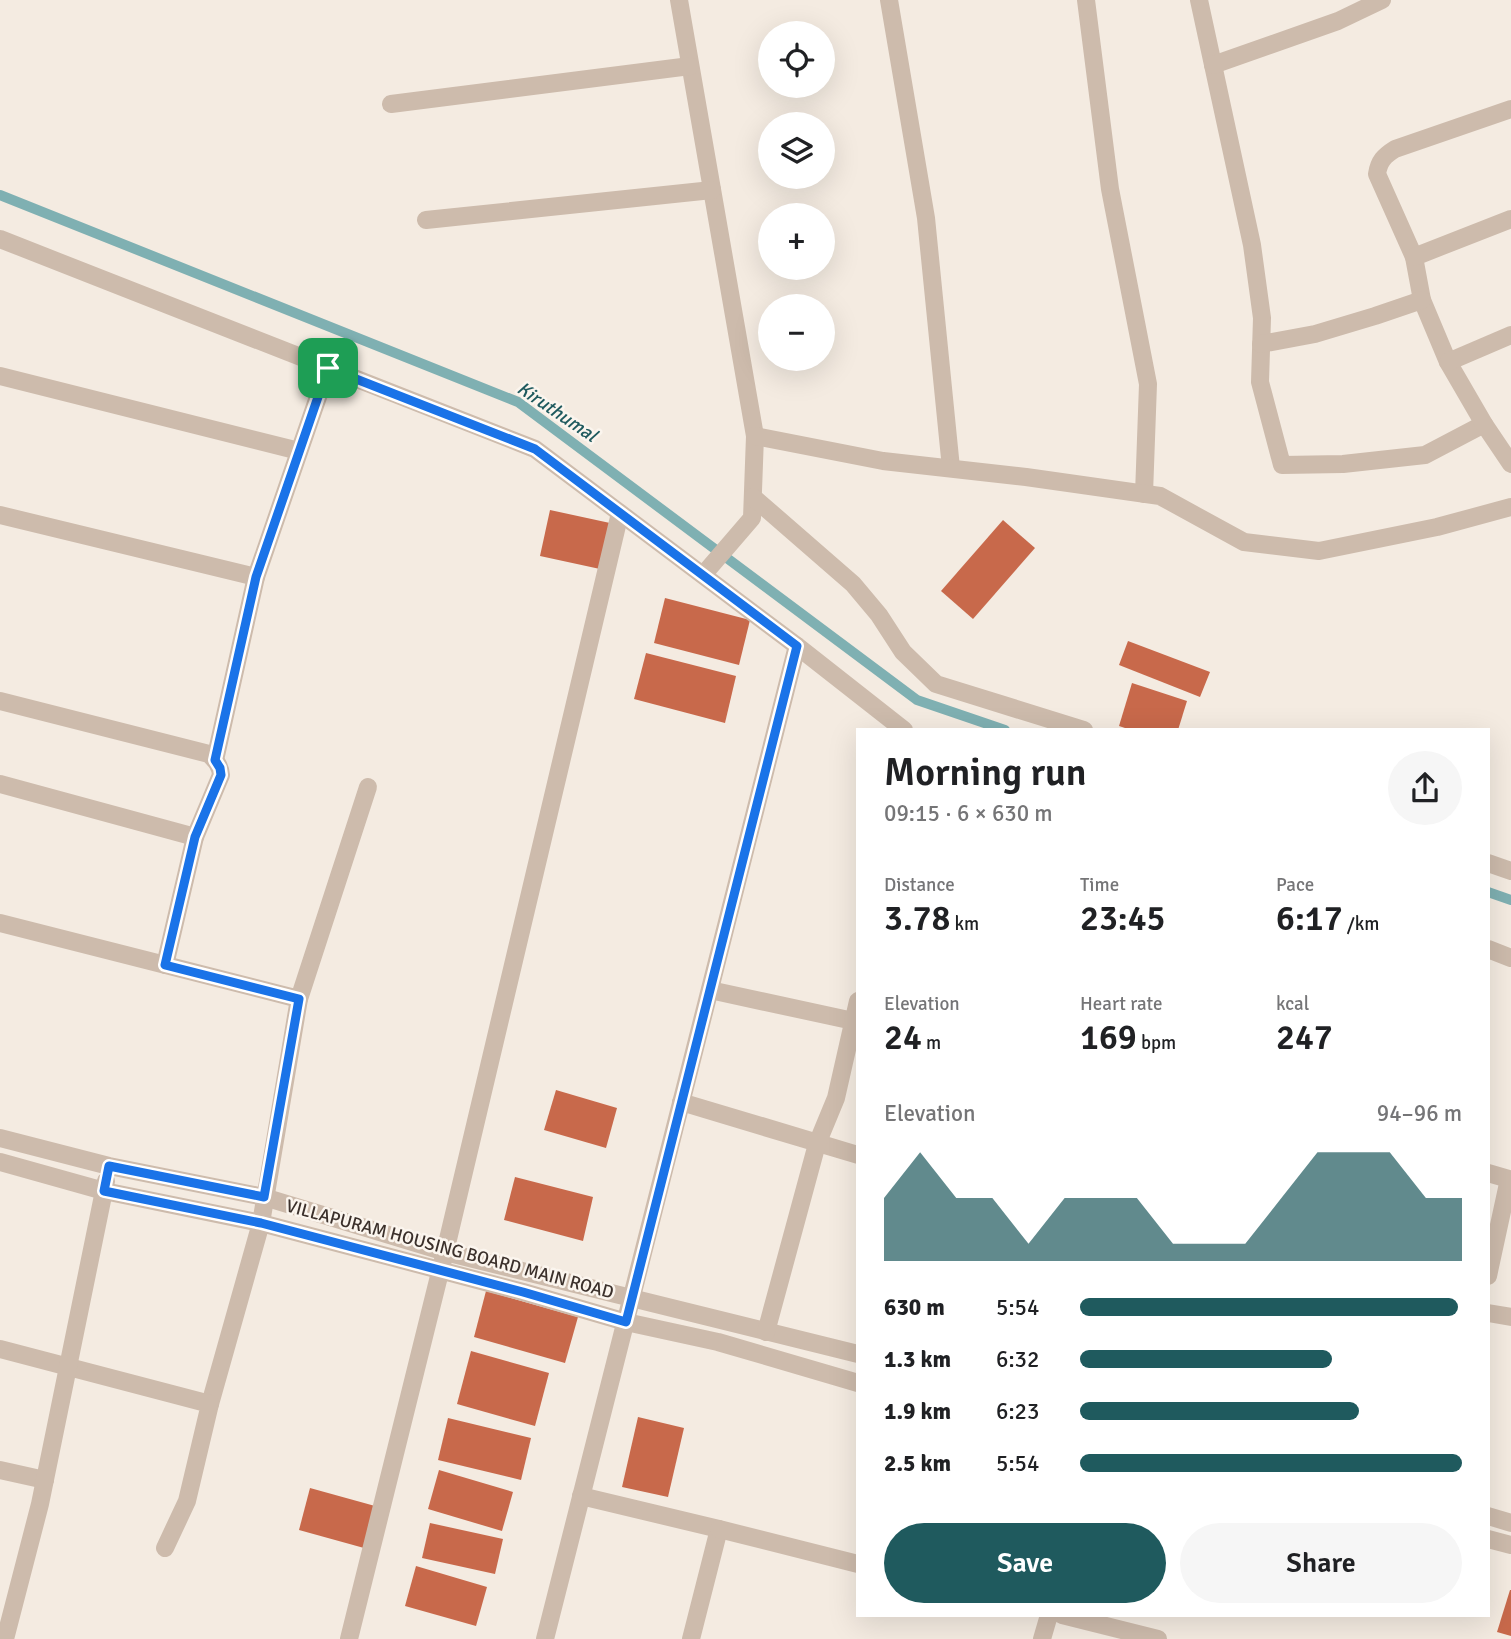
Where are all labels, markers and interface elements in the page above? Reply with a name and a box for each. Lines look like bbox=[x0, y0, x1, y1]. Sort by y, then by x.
map controls bbox=[758, 21, 835, 371]
button: locate bbox=[758, 21, 835, 98]
button: layers bbox=[758, 112, 835, 189]
button: + bbox=[758, 203, 835, 280]
button: − bbox=[758, 294, 835, 371]
pin bbox=[298, 338, 358, 398]
icon: arrive bbox=[309, 349, 347, 387]
water label: Kiruthumal bbox=[512, 376, 603, 448]
text: Morning run bbox=[884, 749, 1087, 796]
button: share bbox=[1388, 751, 1462, 825]
text: 09:15 · 6 × 630 m bbox=[884, 799, 1053, 828]
text: Distance bbox=[884, 873, 955, 897]
text: Time bbox=[1080, 873, 1119, 897]
text: Pace bbox=[1276, 873, 1314, 897]
text: 3.78 bbox=[884, 897, 950, 940]
text: 23:45 bbox=[1080, 897, 1165, 940]
text: 6:17 bbox=[1276, 897, 1343, 940]
text: km bbox=[950, 912, 979, 936]
text: /km bbox=[1343, 912, 1379, 936]
text: Elevation bbox=[884, 992, 960, 1016]
text: Heart rate bbox=[1080, 992, 1162, 1016]
text: kcal bbox=[1276, 992, 1309, 1016]
text: 24 bbox=[884, 1016, 922, 1059]
text: 169 bbox=[1080, 1016, 1137, 1059]
text: 247 bbox=[1276, 1016, 1333, 1059]
text: m bbox=[922, 1031, 941, 1055]
text: bpm bbox=[1137, 1031, 1176, 1055]
text: Elevation bbox=[884, 1099, 976, 1128]
text: 94–96 m bbox=[1377, 1099, 1462, 1128]
street label: VILLAPURAM HOUSING BOARD MAIN ROAD bbox=[284, 1195, 616, 1303]
text: 630 m bbox=[884, 1293, 945, 1322]
text: 5:54 bbox=[996, 1293, 1039, 1322]
text: 1.3 km bbox=[884, 1345, 951, 1374]
text: 6:32 bbox=[996, 1345, 1039, 1374]
text: 1.9 km bbox=[884, 1397, 951, 1426]
text: 6:23 bbox=[996, 1397, 1039, 1426]
text: 2.5 km bbox=[884, 1449, 951, 1478]
text: 5:54 bbox=[996, 1449, 1039, 1478]
button: Save bbox=[884, 1523, 1166, 1603]
button: Share bbox=[1180, 1523, 1462, 1603]

